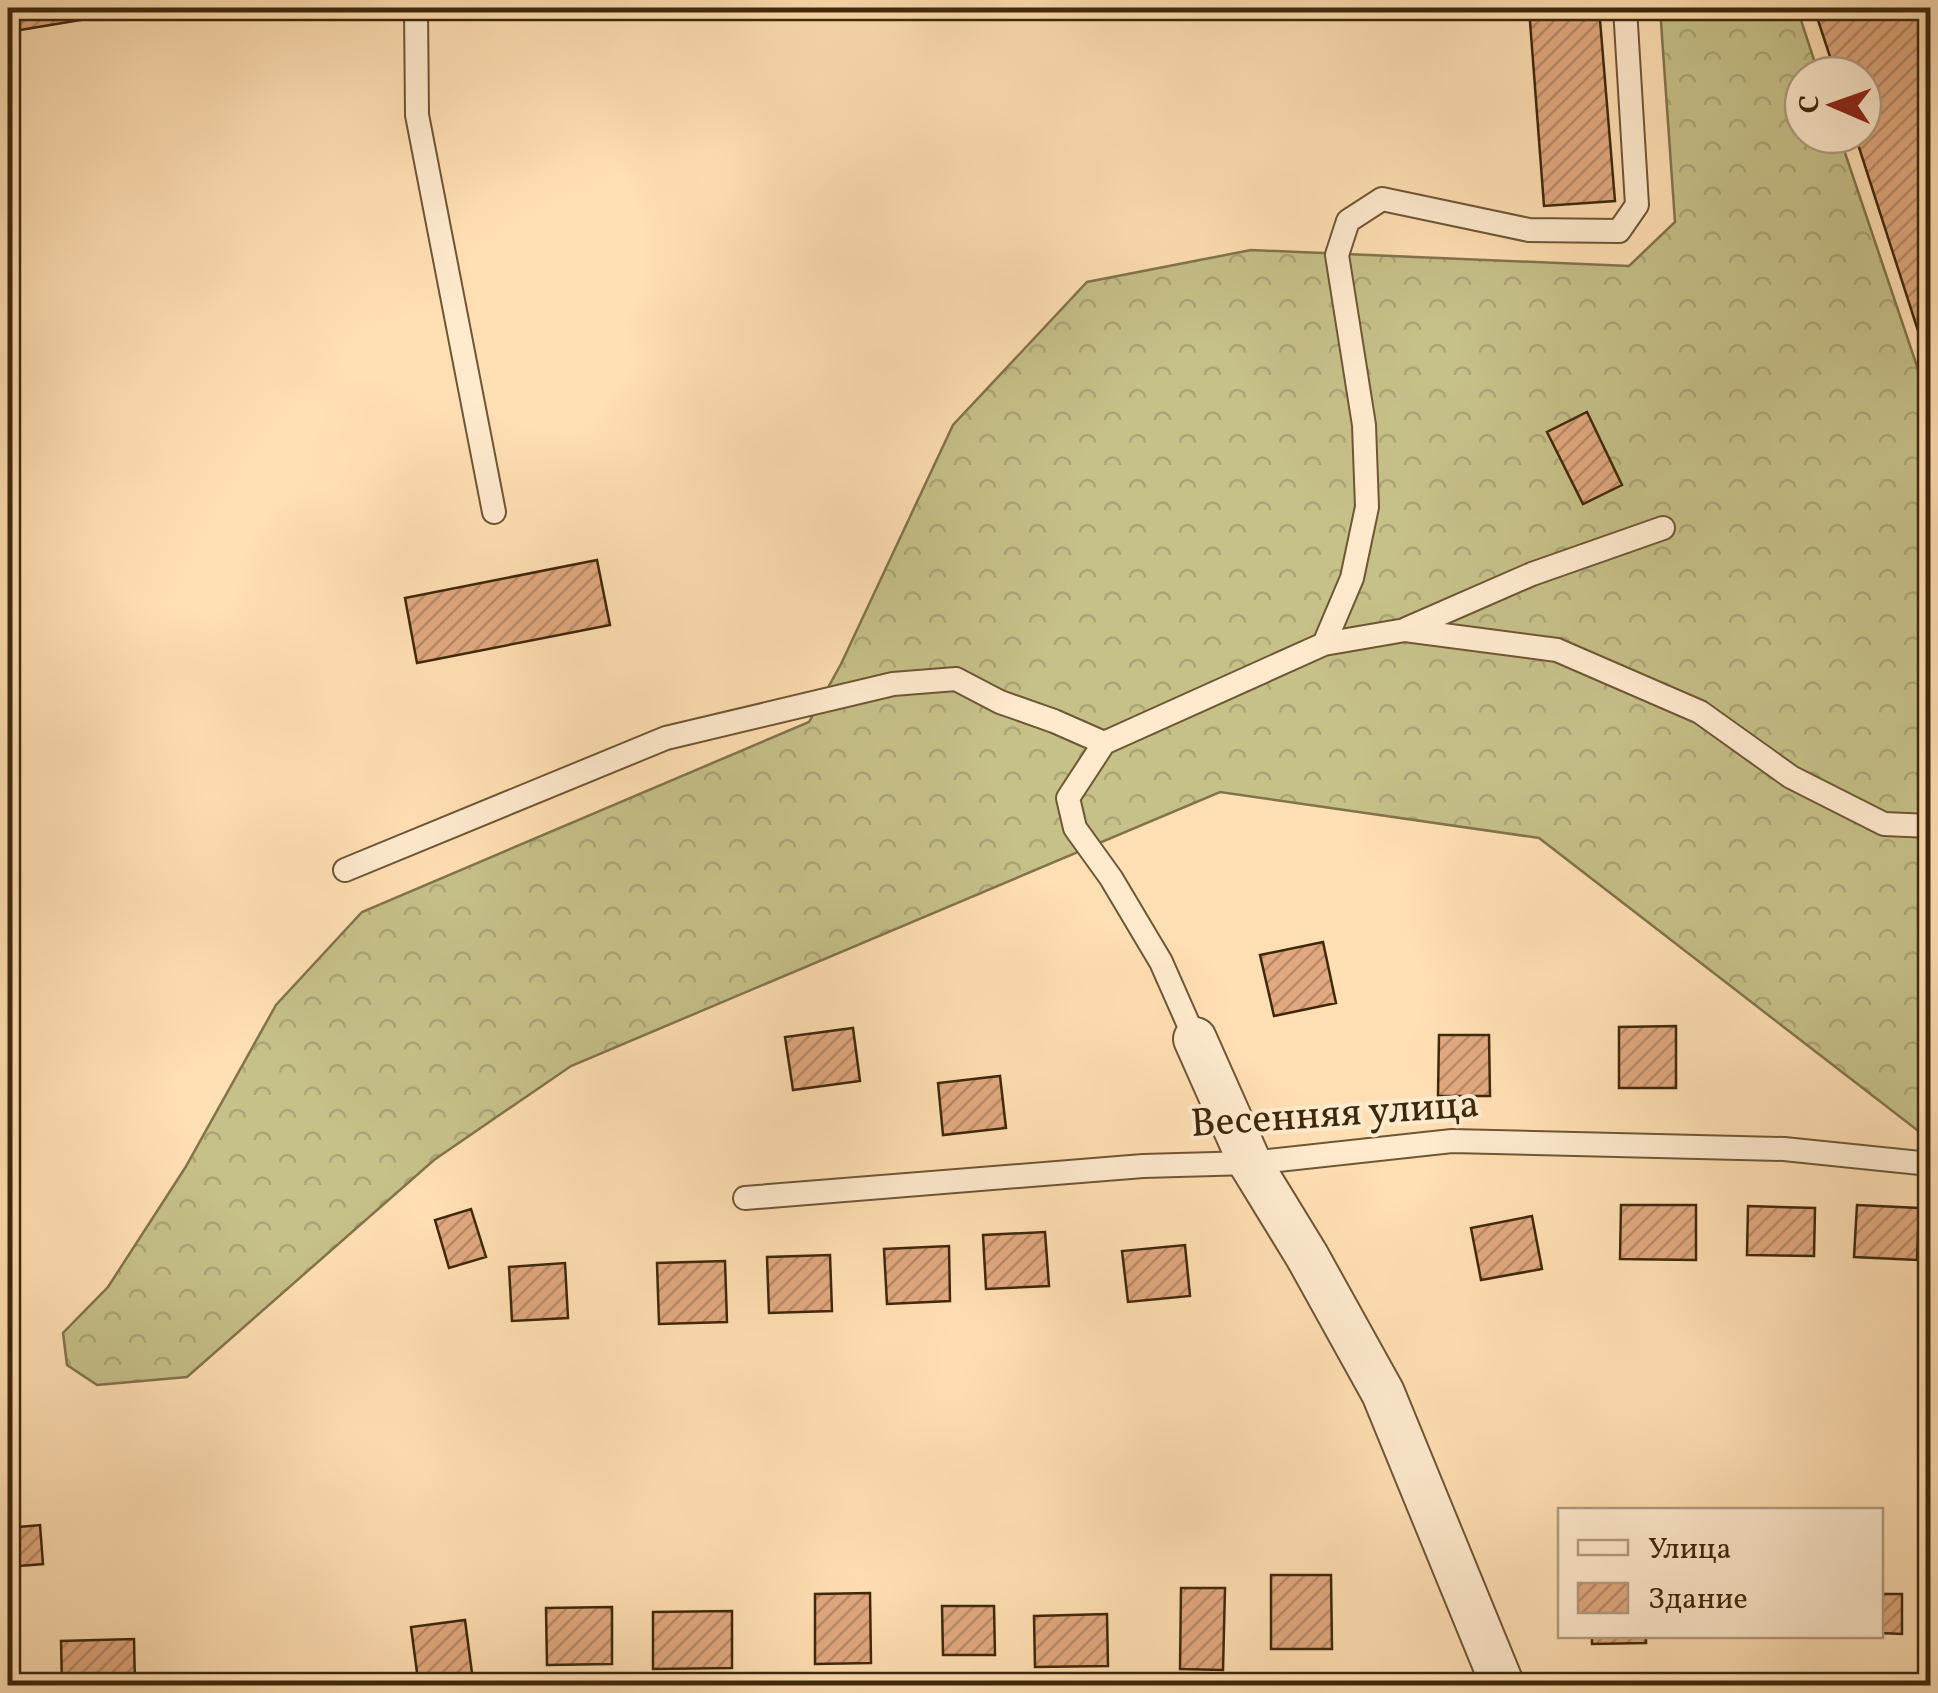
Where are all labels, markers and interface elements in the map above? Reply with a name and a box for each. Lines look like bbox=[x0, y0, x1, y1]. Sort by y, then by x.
north arrow bbox=[1783, 55, 1883, 155]
text: С bbox=[1791, 95, 1830, 114]
street label: Весенняя улица bbox=[1189, 1078, 1481, 1154]
legend bbox=[1558, 1508, 1883, 1638]
text: Улица bbox=[1648, 1529, 1731, 1571]
text: Здание bbox=[1648, 1579, 1748, 1621]

